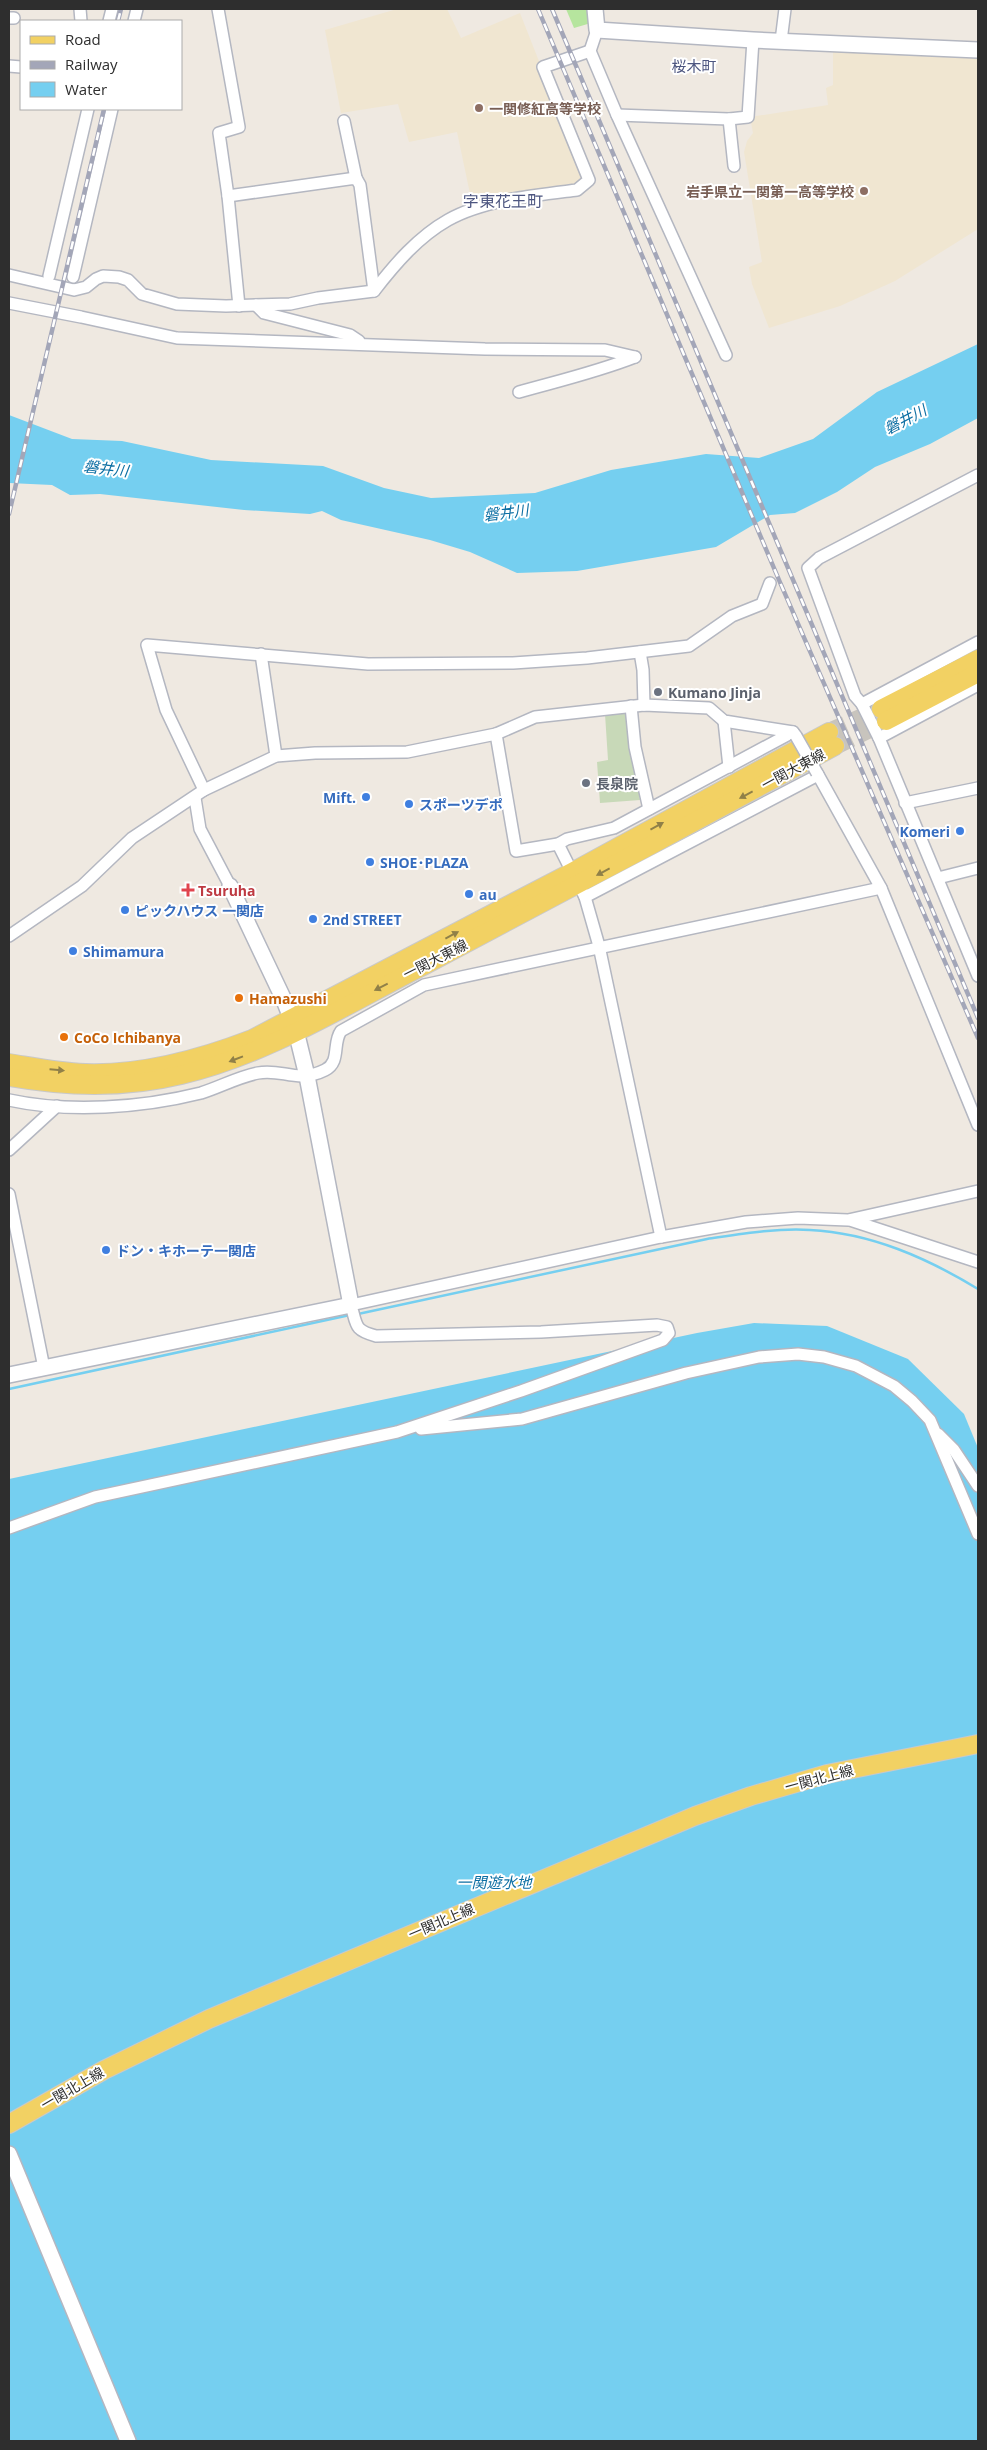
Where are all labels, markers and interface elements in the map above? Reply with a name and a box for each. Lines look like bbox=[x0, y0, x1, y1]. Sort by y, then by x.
legend bbox=[20, 20, 182, 110]
text: Road bbox=[65, 29, 101, 49]
text: Railway bbox=[65, 54, 118, 74]
district label: 桜木町 bbox=[671, 56, 717, 76]
text: Water bbox=[65, 79, 107, 99]
place label: 一関修紅高等学校 bbox=[489, 99, 601, 118]
marker: 一関修紅高等学校 bbox=[473, 102, 485, 114]
place label: 岩手県立一関第一高等学校 bbox=[686, 182, 854, 201]
marker: 岩手県立一関第一高等学校 bbox=[858, 185, 870, 197]
district label: 字東花王町 bbox=[463, 190, 543, 212]
water label: 磐井川 bbox=[880, 399, 931, 438]
water label: 磐井川 bbox=[82, 455, 132, 481]
water label: 磐井川 bbox=[482, 499, 532, 525]
place label: Kumano Jinja bbox=[668, 683, 761, 702]
marker: Kumano Jinja bbox=[652, 686, 664, 698]
street label: 一関大東線 bbox=[758, 744, 828, 794]
place label: 長泉院 bbox=[596, 774, 638, 793]
marker: 長泉院 bbox=[580, 777, 592, 789]
place label: Mift. bbox=[323, 788, 356, 807]
one-way arrow bbox=[739, 790, 753, 799]
marker: Mift. bbox=[360, 791, 372, 803]
place label: スポーツデポ bbox=[419, 795, 503, 814]
marker: スポーツデポ bbox=[403, 798, 415, 810]
one-way arrow bbox=[650, 822, 664, 830]
place label: Komeri bbox=[899, 822, 950, 841]
marker: Komeri bbox=[954, 825, 966, 837]
place label: SHOE･PLAZA bbox=[380, 853, 469, 872]
marker: SHOE･PLAZA bbox=[364, 856, 376, 868]
one-way arrow bbox=[596, 868, 611, 876]
place label: Tsuruha bbox=[198, 881, 255, 900]
marker: Tsuruha bbox=[182, 884, 194, 896]
place label: au bbox=[479, 885, 497, 904]
marker: au bbox=[463, 888, 475, 900]
place label: ピックハウス 一関店 bbox=[135, 901, 264, 920]
marker: ピックハウス 一関店 bbox=[119, 904, 131, 916]
place label: 2nd STREET bbox=[323, 910, 402, 929]
marker: 2nd STREET bbox=[307, 913, 319, 925]
one-way arrow bbox=[445, 931, 459, 939]
street label: 一関大東線 bbox=[400, 935, 470, 983]
place label: Shimamura bbox=[83, 942, 164, 961]
marker: Shimamura bbox=[67, 945, 79, 957]
one-way arrow bbox=[374, 983, 389, 991]
place label: Hamazushi bbox=[249, 989, 327, 1008]
marker: Hamazushi bbox=[233, 992, 245, 1004]
place label: CoCo Ichibanya bbox=[74, 1028, 181, 1047]
marker: CoCo Ichibanya bbox=[58, 1031, 70, 1043]
one-way arrow bbox=[228, 1055, 243, 1063]
one-way arrow bbox=[49, 1067, 65, 1075]
place label: ドン・キホーテ一関店 bbox=[116, 1241, 256, 1260]
marker: ドン・キホーテ一関店 bbox=[100, 1244, 112, 1256]
street label: 一関北上線 bbox=[783, 1760, 855, 1796]
water label: 一関遊水地 bbox=[456, 1872, 533, 1892]
street label: 一関北上線 bbox=[405, 1899, 477, 1943]
street label: 一関北上線 bbox=[37, 2062, 107, 2114]

